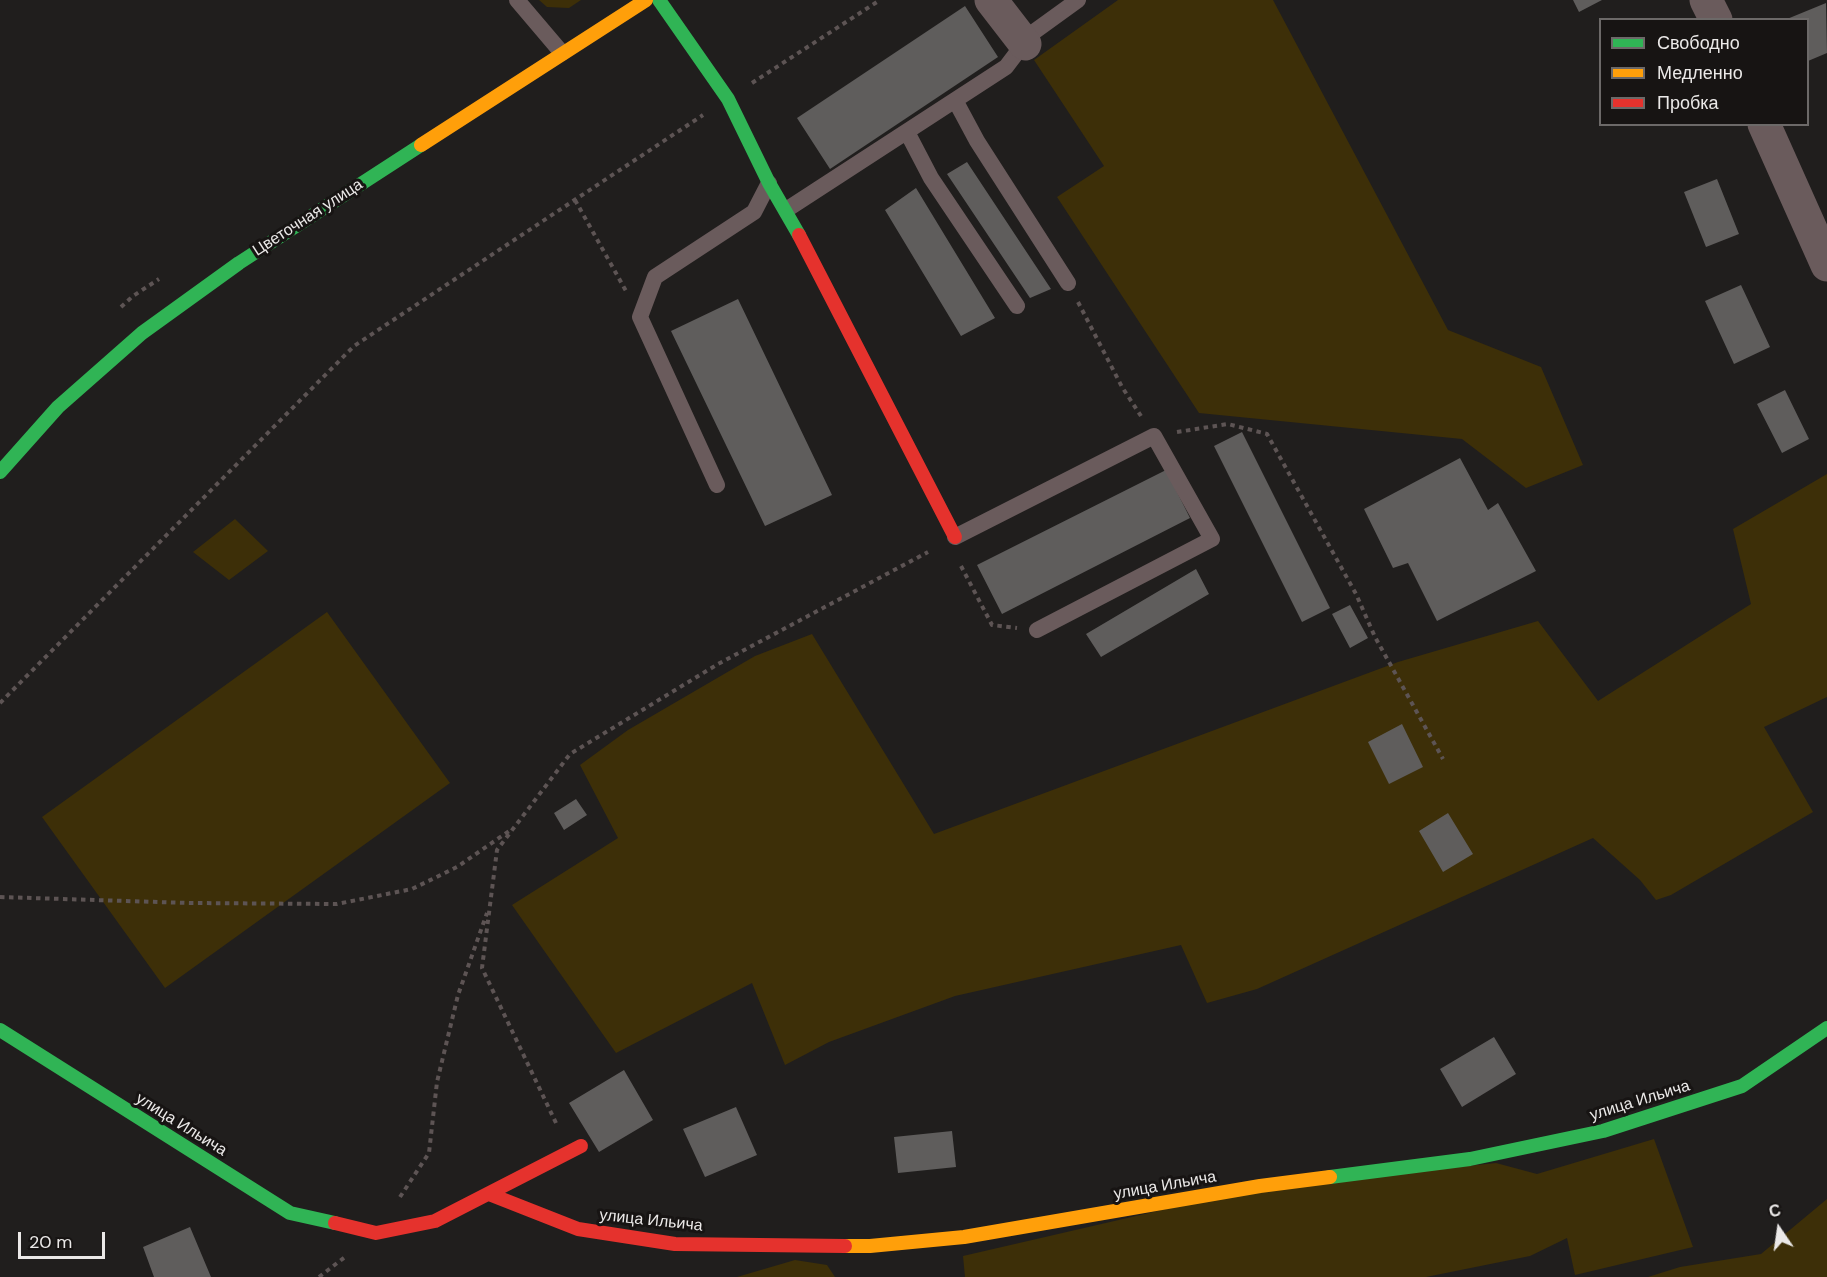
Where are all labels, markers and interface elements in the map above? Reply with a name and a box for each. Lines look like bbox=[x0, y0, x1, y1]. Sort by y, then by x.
legend bbox=[1599, 18, 1809, 126]
text: Свободно bbox=[1657, 31, 1740, 55]
text: Медленно bbox=[1657, 61, 1743, 85]
text: Пробка bbox=[1657, 91, 1719, 115]
street label: Цветочная улица bbox=[249, 175, 367, 261]
street label: улица Ильича bbox=[1588, 1077, 1692, 1125]
street label: улица Ильича bbox=[132, 1089, 230, 1161]
street label: улица Ильича bbox=[1112, 1168, 1218, 1204]
north arrow bbox=[1749, 1199, 1809, 1259]
text: С bbox=[1767, 1199, 1783, 1223]
street label: улица Ильича bbox=[598, 1206, 704, 1236]
scale bar bbox=[21, 1220, 108, 1258]
text: 20 m bbox=[29, 1230, 72, 1254]

